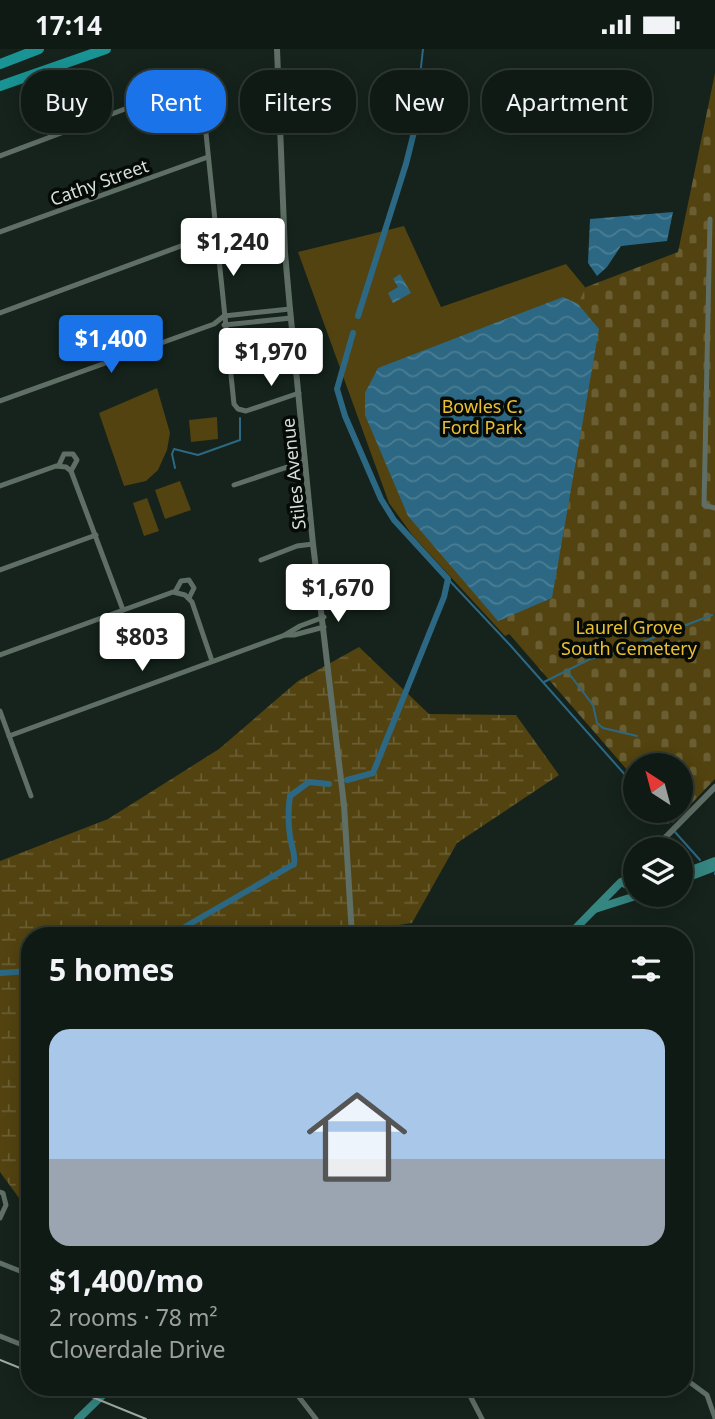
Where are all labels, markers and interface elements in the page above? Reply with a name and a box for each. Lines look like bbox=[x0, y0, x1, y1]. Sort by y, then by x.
text: 17:14 bbox=[35, 7, 102, 43]
chip: Buy bbox=[21, 70, 112, 133]
chip: Rent bbox=[126, 70, 226, 133]
chip: Filters bbox=[240, 70, 356, 133]
chip: New bbox=[370, 70, 468, 133]
chip: Apartment bbox=[482, 70, 652, 133]
street label: Cathy Street bbox=[46, 153, 152, 211]
pin: $1,240 bbox=[176, 219, 290, 278]
text: $1,240 bbox=[197, 225, 269, 257]
pin: $1,400 bbox=[54, 315, 168, 375]
text: $1,400 bbox=[75, 322, 147, 354]
pin: $1,970 bbox=[214, 329, 328, 388]
text: $1,970 bbox=[235, 335, 307, 367]
park label: Bowles C. Ford Park bbox=[441, 394, 523, 439]
street label: Stiles Avenue bbox=[275, 417, 311, 531]
pin: $1,670 bbox=[281, 565, 395, 624]
text: $1,670 bbox=[302, 571, 374, 603]
pin: $803 bbox=[101, 613, 183, 673]
park label: Laurel Grove South Cemetery bbox=[561, 615, 698, 660]
text: $803 bbox=[116, 620, 168, 652]
north arrow bbox=[623, 753, 693, 823]
map controls bbox=[623, 753, 693, 907]
button: layers bbox=[623, 837, 693, 907]
text: 5 homes bbox=[49, 949, 174, 990]
icon: filters bbox=[627, 950, 665, 988]
icon: home bbox=[294, 1074, 420, 1200]
text: $1,400/mo bbox=[49, 1260, 204, 1301]
text: 2 rooms · 78 m² bbox=[49, 1301, 218, 1333]
text: Cloverdale Drive bbox=[49, 1333, 225, 1365]

